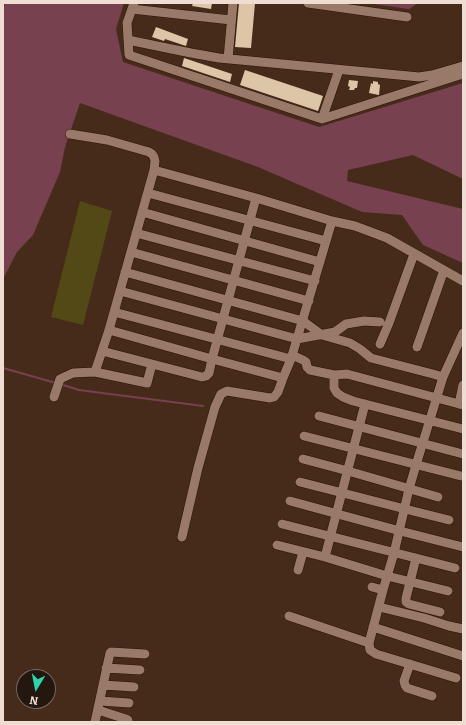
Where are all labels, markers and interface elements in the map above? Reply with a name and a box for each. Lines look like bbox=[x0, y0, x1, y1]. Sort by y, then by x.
north arrow bbox=[16, 669, 56, 709]
text: N bbox=[29, 693, 39, 707]

